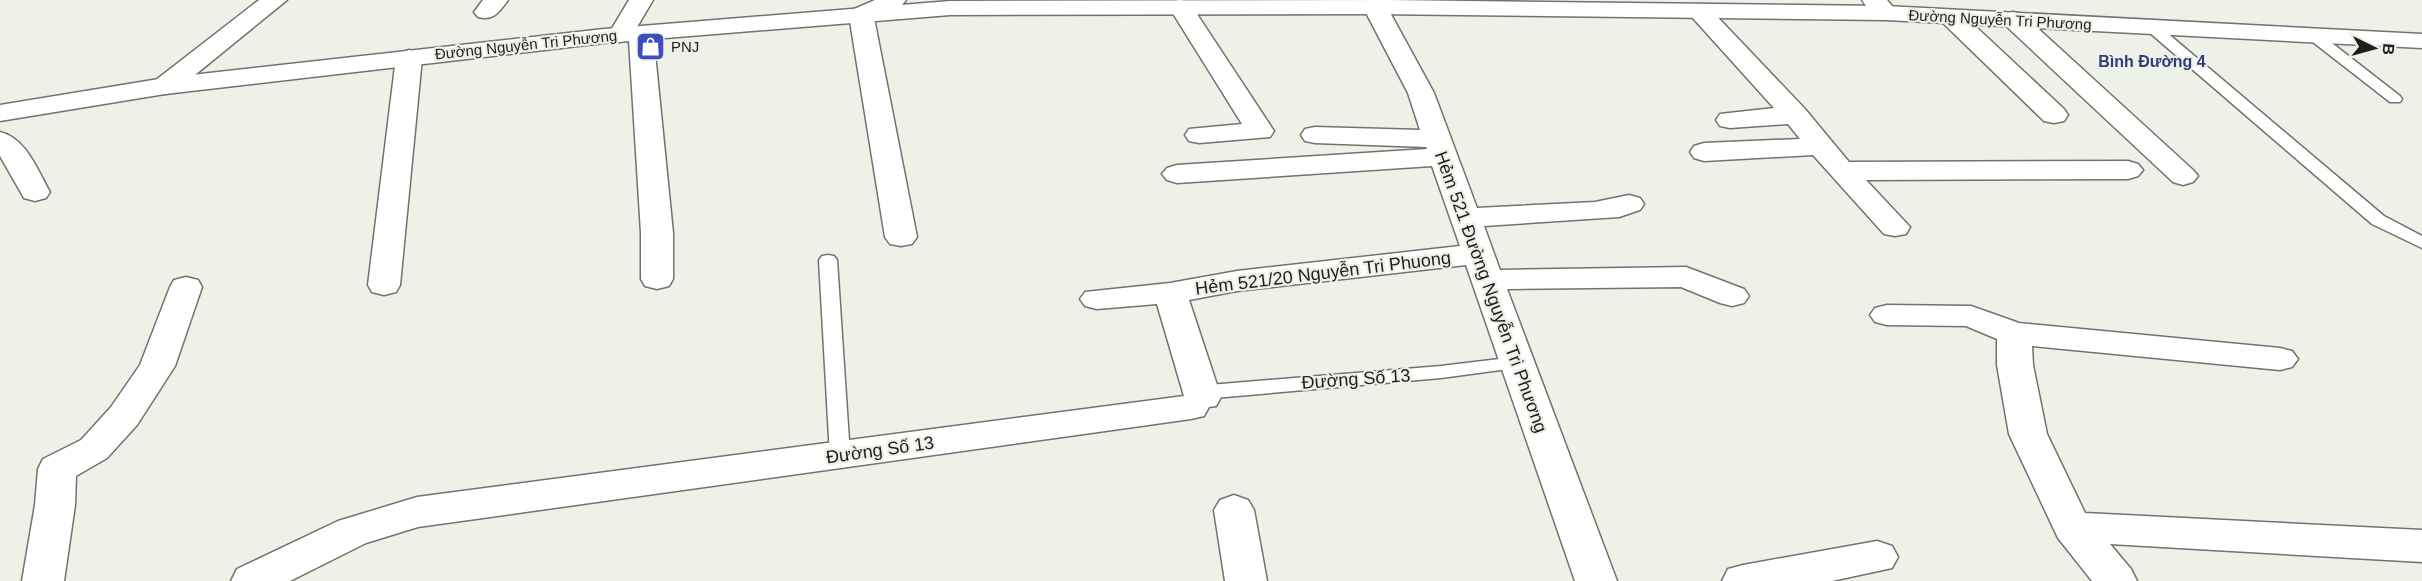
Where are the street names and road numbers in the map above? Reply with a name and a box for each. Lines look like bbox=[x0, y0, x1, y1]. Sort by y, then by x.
street label: Đường Nguyễn Tri Phương bbox=[1908, 6, 2092, 33]
street label: Đường Nguyễn Tri Phương bbox=[434, 26, 618, 63]
street label: Hẻm 521 Đường Nguyễn Tri Phương bbox=[1431, 148, 1552, 435]
street label: Hẻm 521/20 Nguyễn Tri Phuong bbox=[1194, 246, 1452, 299]
street label: Đường Số 13 bbox=[1301, 365, 1411, 393]
street label: Đường Số 13 bbox=[825, 433, 935, 467]

